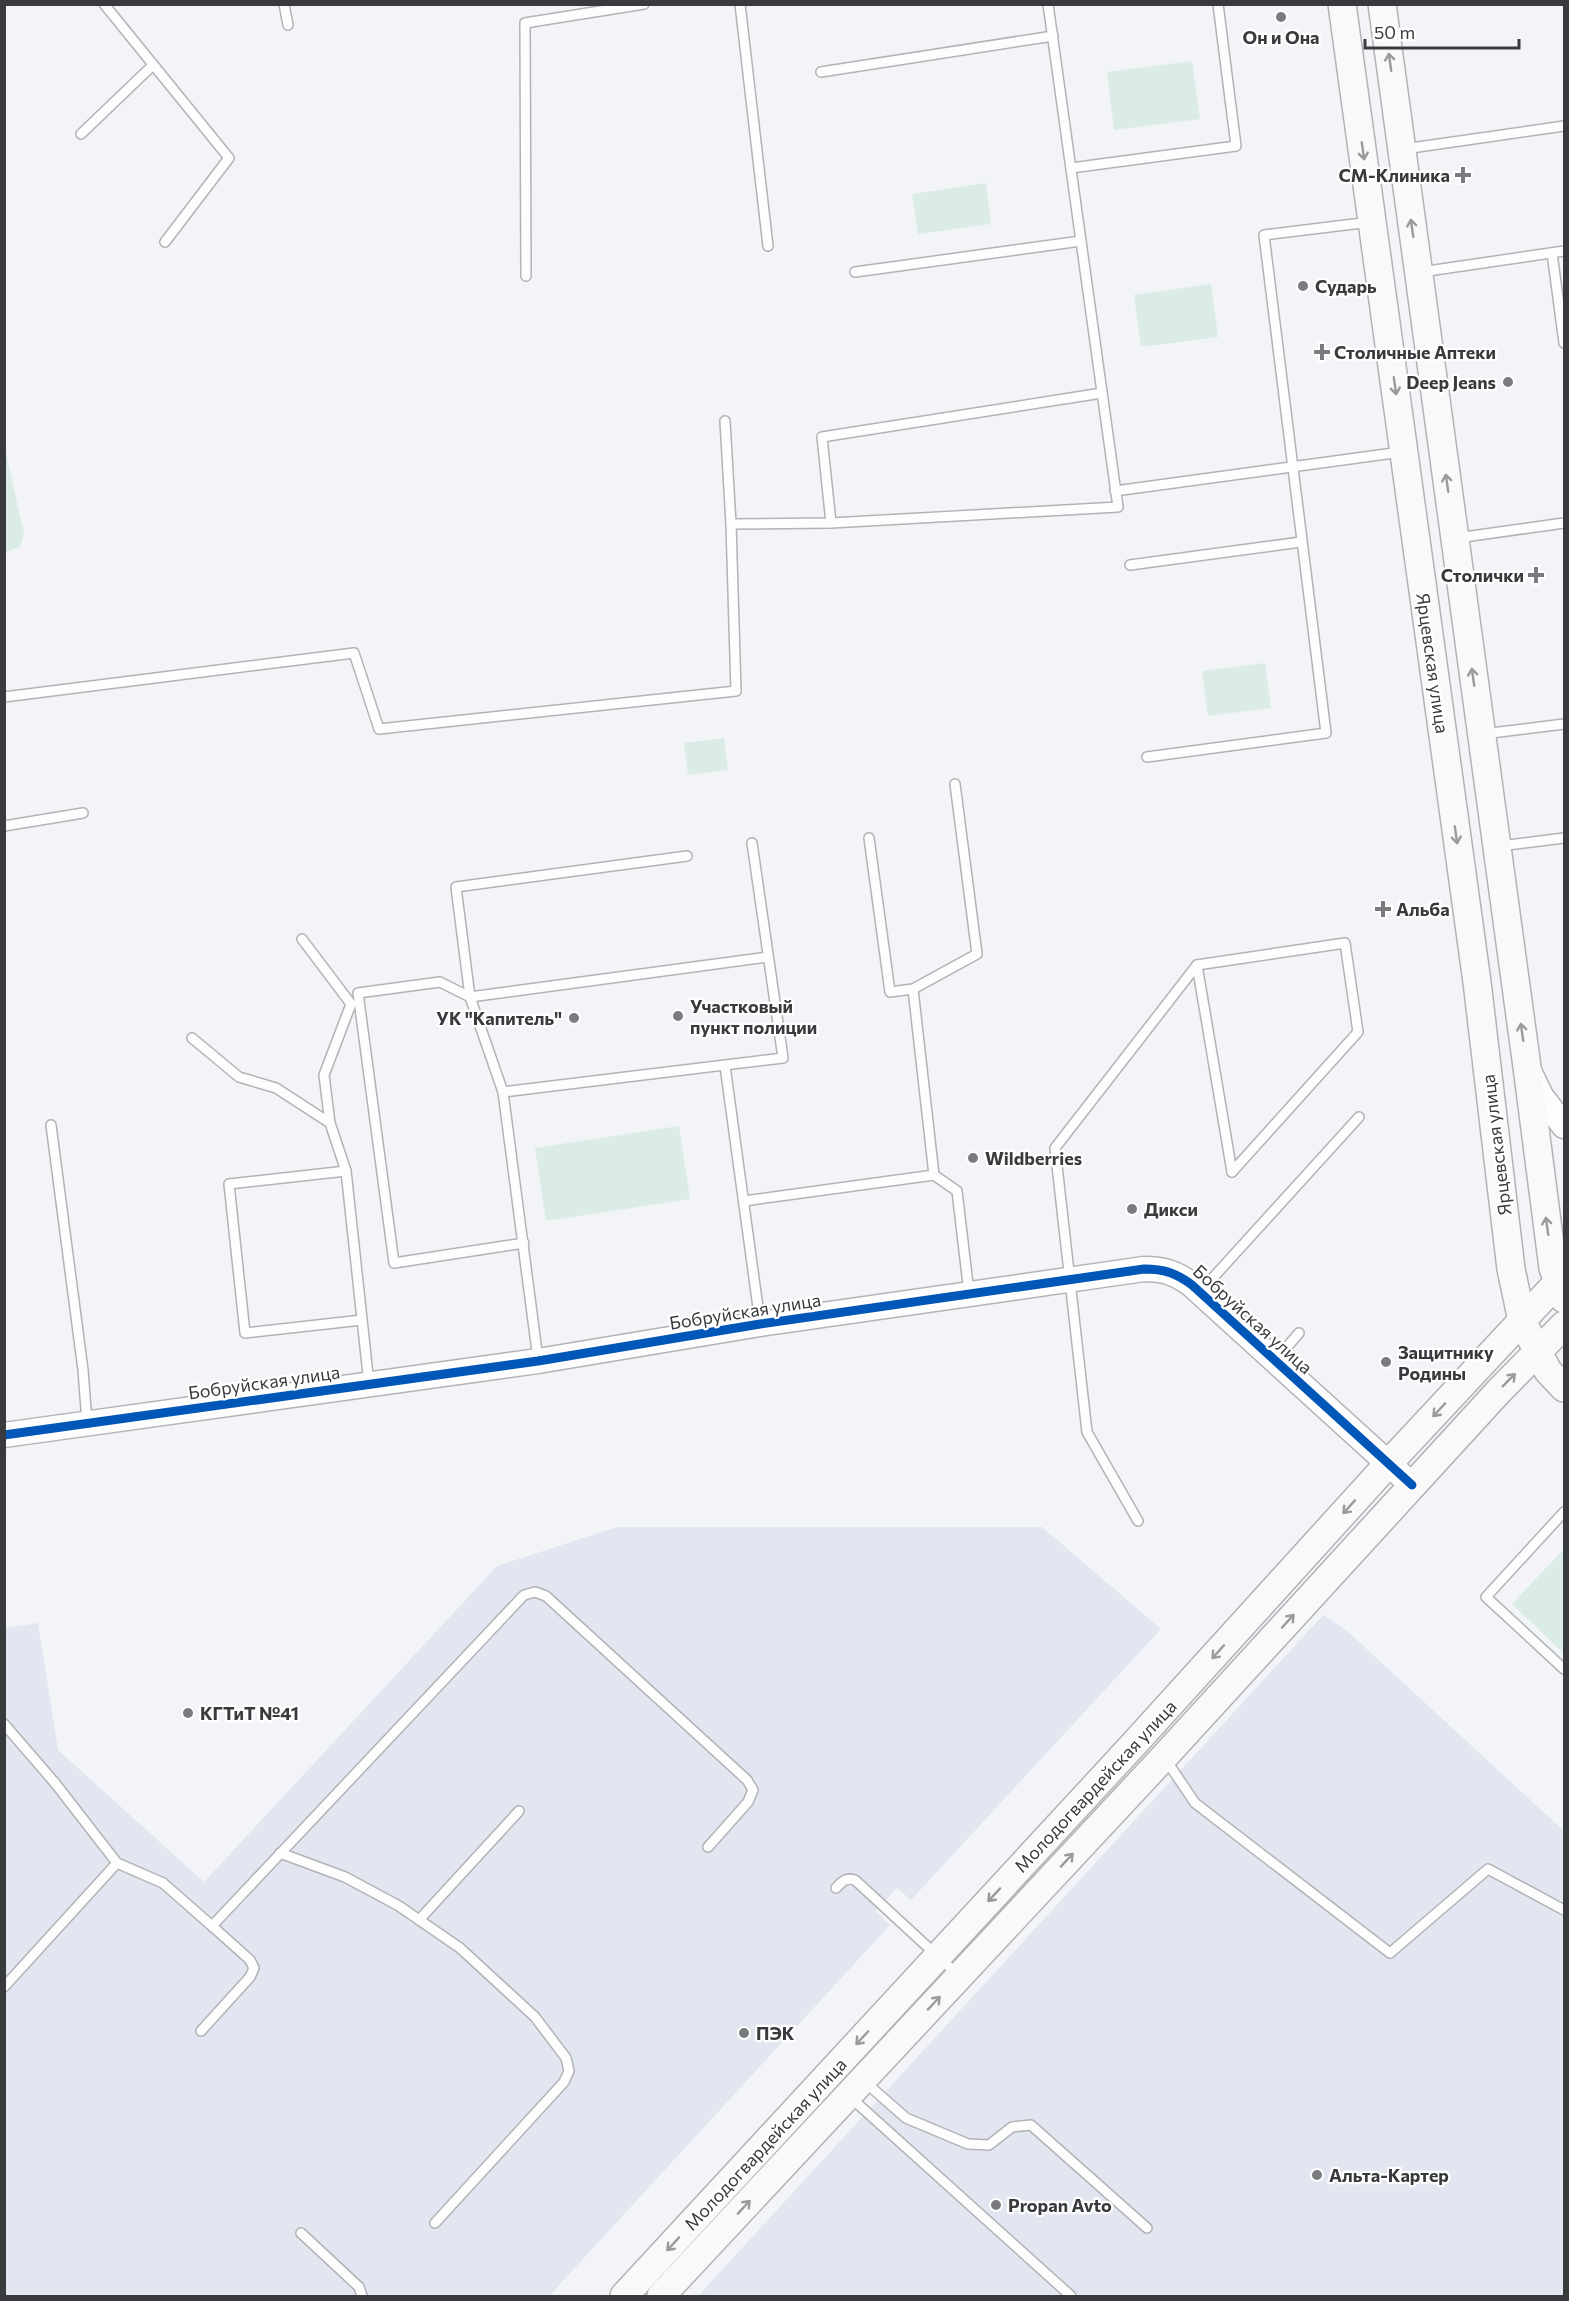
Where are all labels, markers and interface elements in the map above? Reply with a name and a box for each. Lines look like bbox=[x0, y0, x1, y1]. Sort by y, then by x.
marker: Он и Она bbox=[1274, 10, 1288, 24]
scale bar bbox=[1365, 12, 1520, 50]
text: 50 m bbox=[1374, 21, 1415, 43]
place label: Он и Она bbox=[1243, 26, 1319, 48]
one-way arrow bbox=[1384, 53, 1395, 73]
one-way arrow bbox=[1357, 141, 1368, 161]
place label: СМ-Клиника bbox=[1338, 164, 1450, 186]
marker: СМ-Клиника bbox=[1454, 166, 1472, 184]
one-way arrow bbox=[1407, 218, 1418, 238]
place label: Сударь bbox=[1315, 275, 1377, 297]
marker: Сударь bbox=[1296, 279, 1310, 293]
place label: Столичные Аптеки bbox=[1334, 341, 1496, 363]
marker: Столичные Аптеки bbox=[1315, 345, 1329, 359]
place label: Deep Jeans bbox=[1406, 371, 1496, 393]
marker: Deep Jeans bbox=[1501, 375, 1515, 389]
one-way arrow bbox=[1389, 376, 1400, 395]
one-way arrow bbox=[1441, 474, 1452, 494]
place label: Столички bbox=[1441, 564, 1524, 586]
marker: Столички bbox=[1529, 568, 1543, 582]
street label: Ярцевская улица bbox=[1412, 591, 1454, 735]
one-way arrow bbox=[1468, 667, 1479, 687]
one-way arrow bbox=[1451, 824, 1462, 844]
place label: Альба bbox=[1396, 898, 1450, 920]
marker: Альба bbox=[1374, 900, 1392, 918]
place label: Участковый пункт полиции bbox=[690, 995, 817, 1038]
place label: УК "Капитель" bbox=[436, 1007, 562, 1029]
marker: Участковый пункт полиции bbox=[671, 1009, 685, 1023]
marker: УК "Капитель" bbox=[567, 1011, 581, 1025]
one-way arrow bbox=[1517, 1023, 1528, 1043]
street label: Ярцевская улица bbox=[1476, 1073, 1516, 1217]
place label: Wildberries bbox=[985, 1147, 1082, 1169]
marker: Wildberries bbox=[966, 1151, 980, 1165]
place label: Дикси bbox=[1144, 1198, 1198, 1220]
marker: Дикси bbox=[1125, 1202, 1139, 1216]
one-way arrow bbox=[1541, 1216, 1552, 1236]
street label: Бобруйская улица bbox=[1189, 1260, 1317, 1378]
street label: Бобруйская улица bbox=[668, 1288, 822, 1334]
place label: Защитнику Родины bbox=[1398, 1341, 1494, 1384]
marker: Защитнику Родины bbox=[1379, 1355, 1393, 1369]
street label: Бобруйская улица bbox=[187, 1360, 341, 1404]
one-way arrow bbox=[1501, 1373, 1516, 1388]
one-way arrow bbox=[1432, 1402, 1446, 1417]
one-way arrow bbox=[1342, 1500, 1356, 1515]
one-way arrow bbox=[1281, 1613, 1295, 1628]
one-way arrow bbox=[1211, 1644, 1225, 1659]
street label: Молодогвардейская улица bbox=[1009, 1695, 1181, 1877]
place label: КГТиТ №41 bbox=[200, 1702, 299, 1724]
marker: КГТиТ №41 bbox=[181, 1706, 195, 1720]
one-way arrow bbox=[1059, 1853, 1073, 1868]
one-way arrow bbox=[988, 1887, 1002, 1902]
one-way arrow bbox=[927, 1996, 941, 2011]
place label: ПЭК bbox=[756, 2022, 795, 2044]
marker: ПЭК bbox=[737, 2026, 751, 2040]
one-way arrow bbox=[855, 2031, 869, 2046]
street label: Молодогвардейская улица bbox=[679, 2053, 851, 2235]
place label: Альта-Картер bbox=[1329, 2164, 1449, 2186]
marker: Альта-Картер bbox=[1310, 2168, 1324, 2182]
place label: Propan Avto bbox=[1008, 2194, 1112, 2216]
marker: Propan Avto bbox=[989, 2198, 1003, 2212]
one-way arrow bbox=[737, 2200, 751, 2215]
one-way arrow bbox=[666, 2236, 680, 2251]

